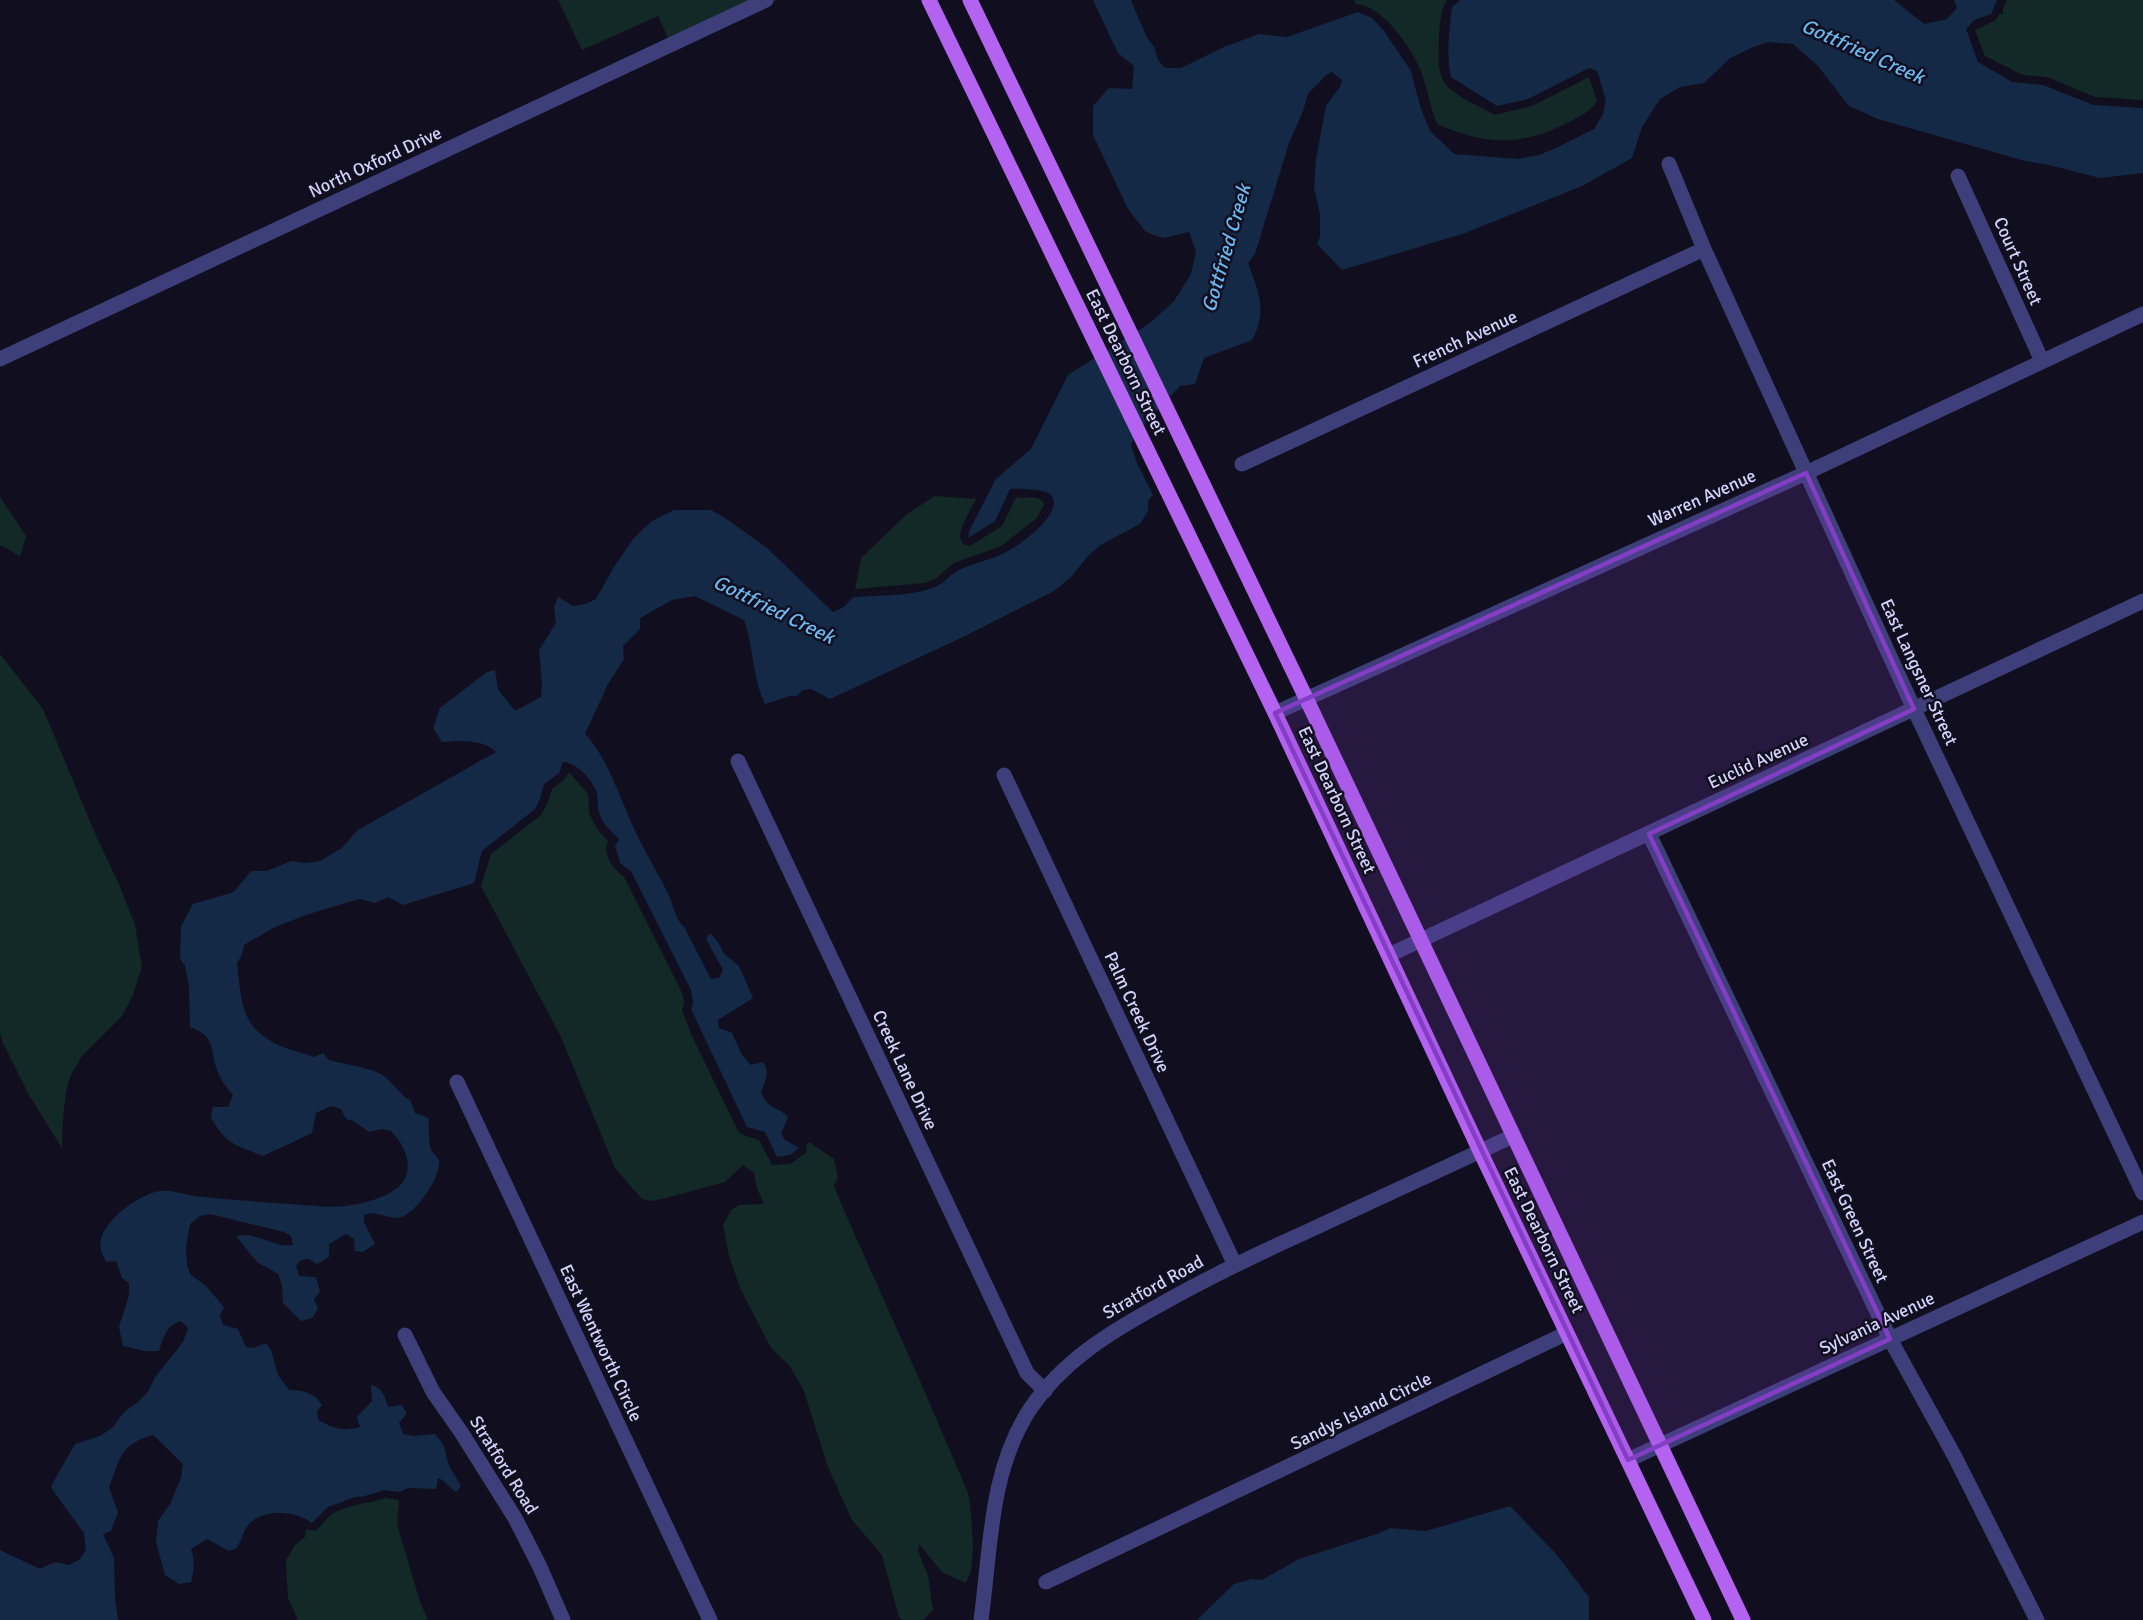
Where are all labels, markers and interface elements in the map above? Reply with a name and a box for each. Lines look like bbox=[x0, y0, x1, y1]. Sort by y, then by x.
water label: Gottfried Creek bbox=[1798, 13, 1930, 90]
street label: North Oxford Drive bbox=[305, 122, 445, 202]
water label: Gottfried Creek bbox=[1196, 179, 1257, 315]
street label: Court Street bbox=[1989, 214, 2047, 308]
street label: East Dearborn Street bbox=[1081, 285, 1171, 439]
street label: French Avenue bbox=[1409, 305, 1521, 373]
street label: Warren Avenue bbox=[1645, 464, 1759, 532]
water label: Gottfried Creek bbox=[709, 569, 840, 650]
street label: East Langsner Street bbox=[1875, 595, 1963, 749]
street label: East Dearborn Street bbox=[1293, 723, 1381, 877]
street label: Euclid Avenue bbox=[1704, 728, 1812, 794]
street label: Palm Creek Drive bbox=[1099, 948, 1175, 1076]
street label: Creek Lane Drive bbox=[868, 1007, 942, 1133]
street label: East Green Street bbox=[1817, 1156, 1893, 1286]
street label: East Dearborn Street bbox=[1499, 1163, 1589, 1317]
street label: Stratford Road bbox=[1099, 1250, 1207, 1324]
street label: East Wentworth Circle bbox=[555, 1261, 647, 1425]
street label: Sylvania Avenue bbox=[1816, 1287, 1938, 1359]
street label: Sandys Island Circle bbox=[1287, 1367, 1435, 1455]
street label: Stratford Road bbox=[465, 1412, 543, 1518]

